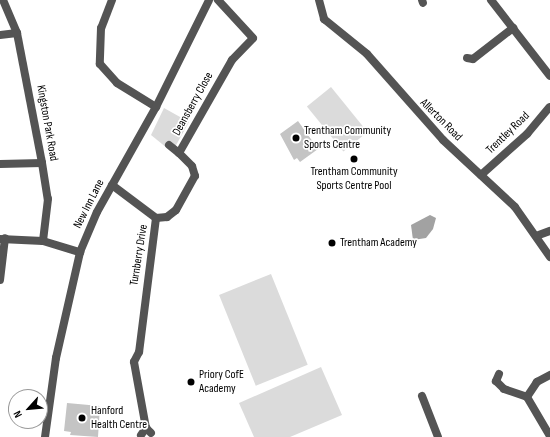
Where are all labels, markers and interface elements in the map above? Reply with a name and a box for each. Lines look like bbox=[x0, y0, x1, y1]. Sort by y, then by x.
street label: Deansberry Close bbox=[170, 70, 216, 138]
street label: Kingston Park Road bbox=[33, 84, 61, 162]
street label: Allerton Road bbox=[417, 96, 465, 144]
street label: Trentley Road bbox=[483, 109, 533, 157]
place label: Trentham Community Sports Centre bbox=[304, 124, 391, 152]
marker: Trentham Community Sports Centre bbox=[291, 133, 301, 143]
marker: Trentham Community Sports Centre Pool bbox=[349, 154, 359, 164]
place label: Trentham Community Sports Centre Pool bbox=[310, 165, 398, 193]
street label: New Inn Lane bbox=[71, 177, 107, 231]
street label: Turnberry Drive bbox=[127, 223, 151, 287]
place label: Trentham Academy bbox=[340, 236, 417, 250]
marker: Trentham Academy bbox=[327, 238, 337, 248]
place label: Priory CofE Academy bbox=[199, 368, 244, 396]
marker: Priory CofE Academy bbox=[186, 377, 196, 387]
north arrow bbox=[8, 389, 48, 429]
place label: Hanford Health Centre bbox=[91, 404, 147, 432]
text: N bbox=[11, 409, 25, 420]
marker: Hanford Health Centre bbox=[76, 412, 88, 424]

